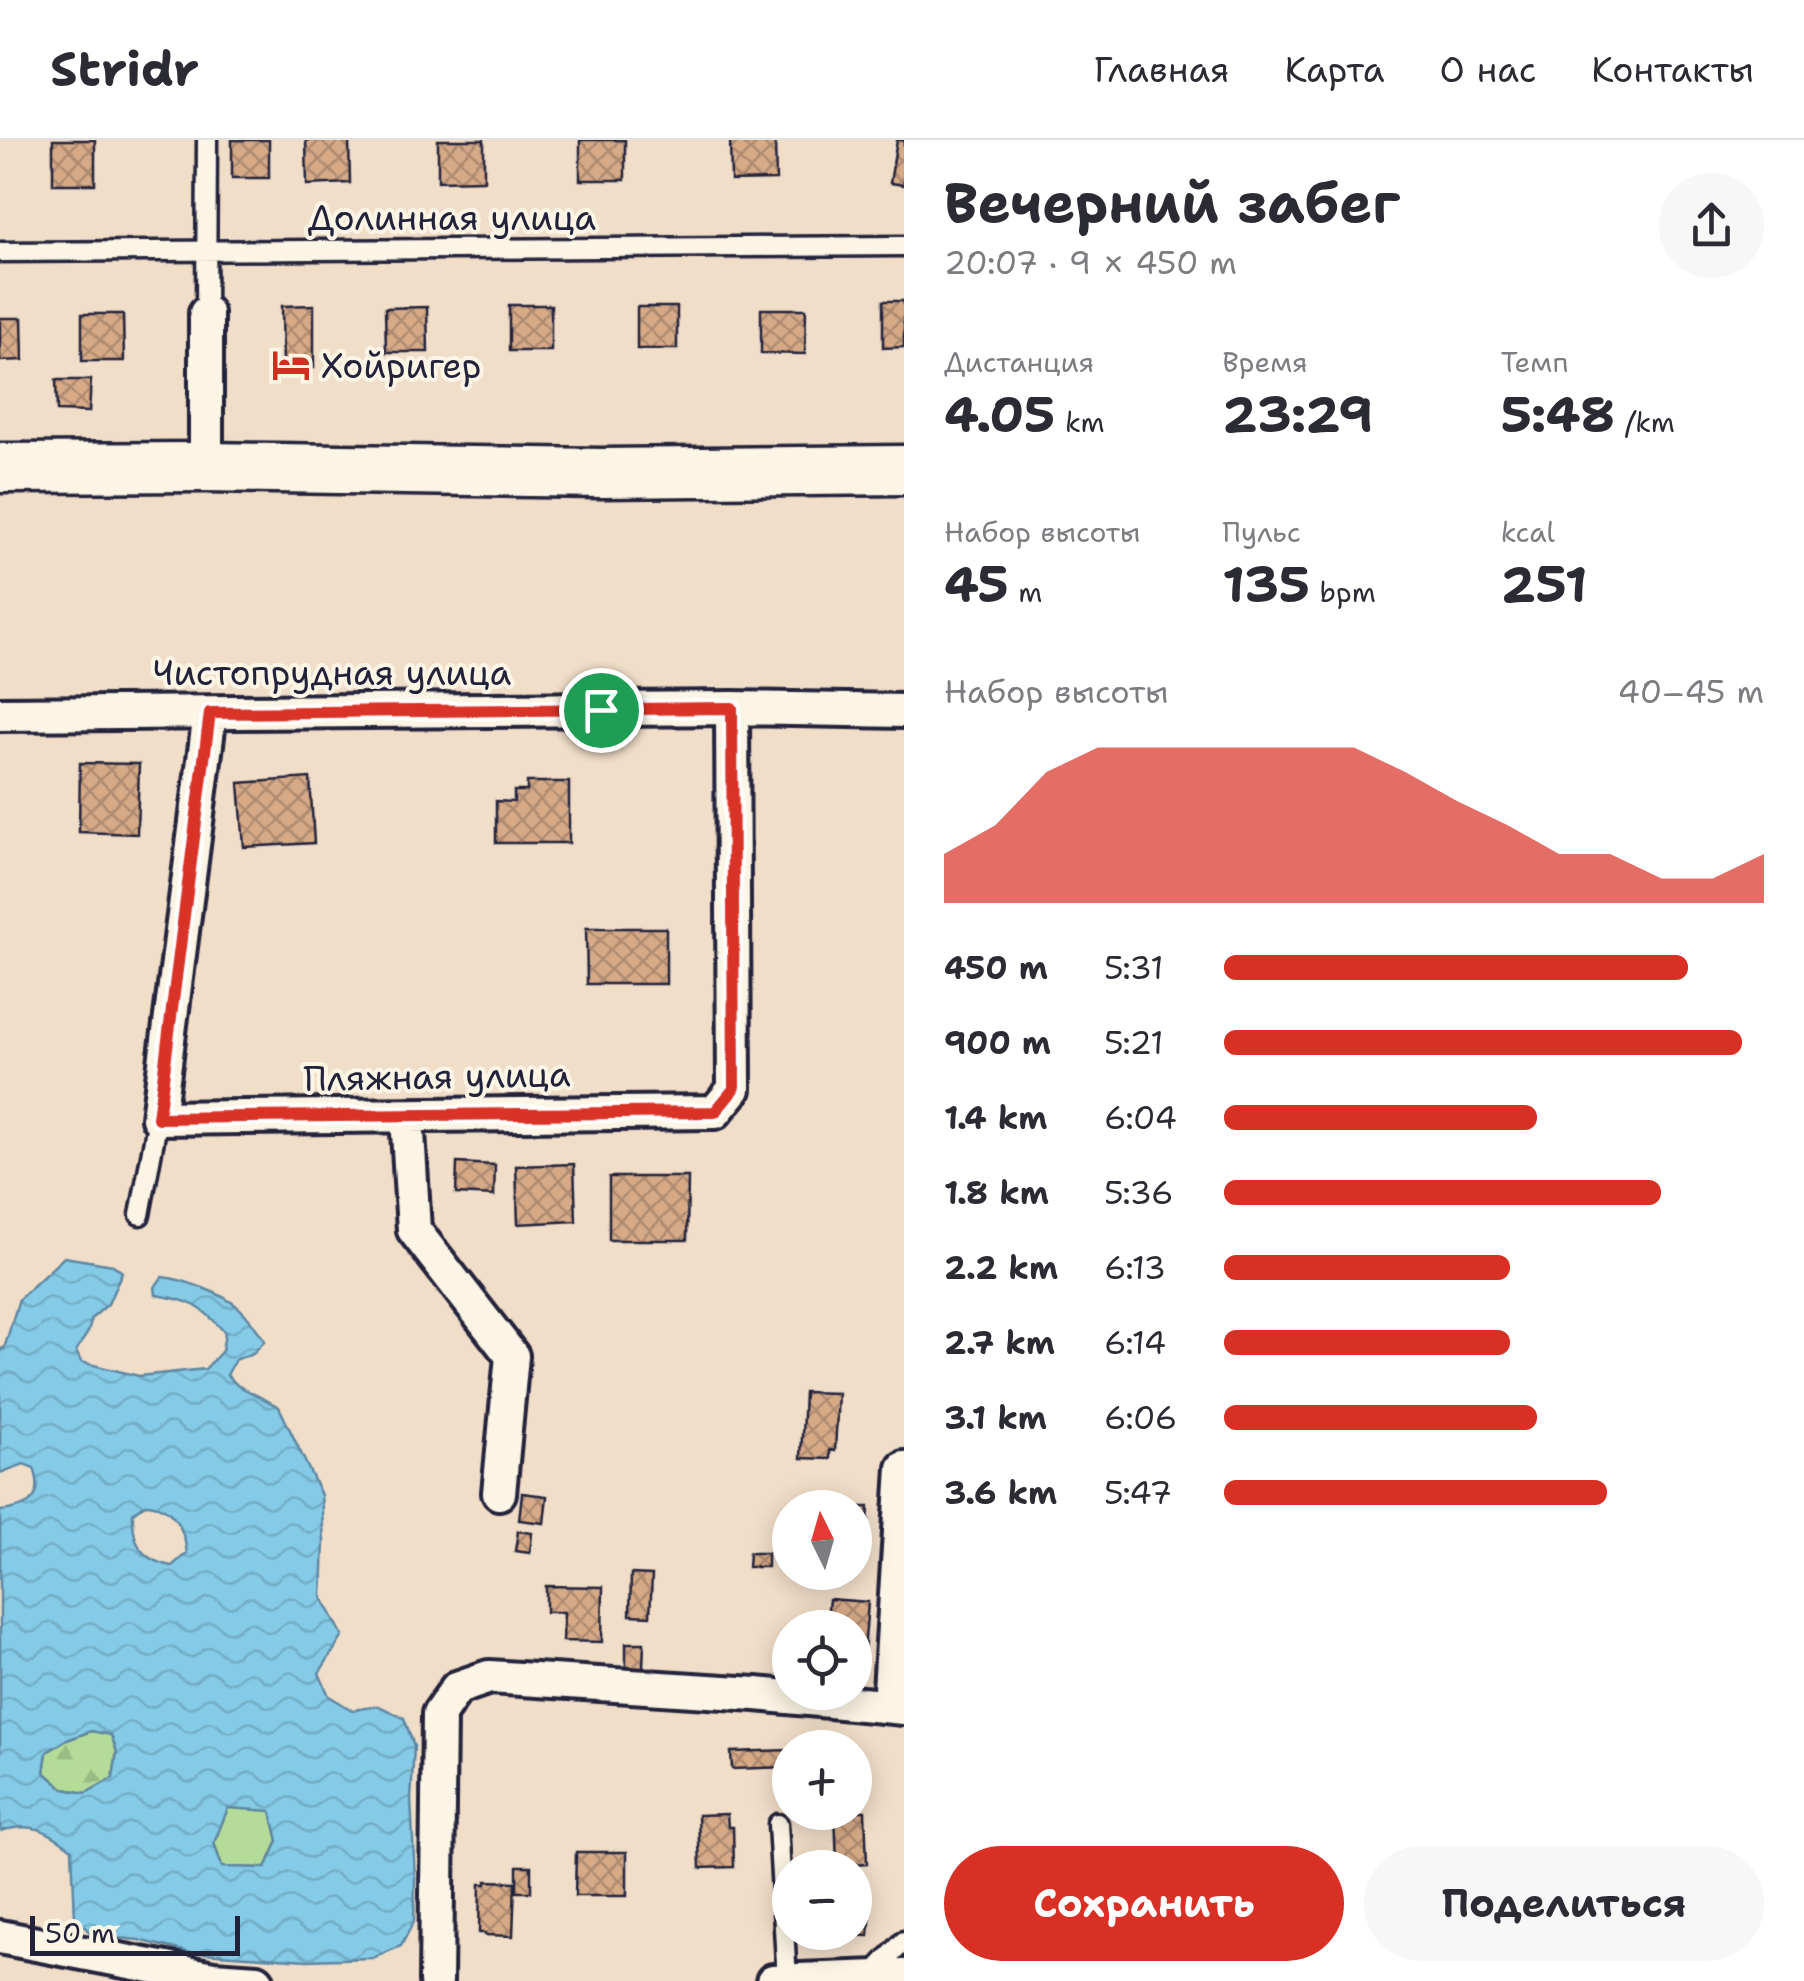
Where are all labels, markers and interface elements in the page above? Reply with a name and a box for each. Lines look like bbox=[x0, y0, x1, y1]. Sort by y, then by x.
text: Stridr bbox=[50, 37, 199, 101]
text: Главная bbox=[1094, 46, 1229, 93]
text: Карта bbox=[1284, 46, 1385, 93]
text: О нас bbox=[1440, 46, 1536, 93]
text: Контакты bbox=[1591, 46, 1754, 93]
text: Вечерний забег bbox=[944, 166, 1400, 240]
button: share bbox=[1659, 173, 1764, 278]
street label: Долинная улица bbox=[308, 194, 596, 241]
text: 20:07 · 9 × 450 m bbox=[944, 241, 1237, 284]
place label: Хойригер bbox=[321, 342, 481, 389]
text: Дистанция bbox=[944, 343, 1094, 381]
text: Время bbox=[1222, 343, 1308, 381]
text: Темп bbox=[1501, 343, 1568, 381]
hotel icon: Хойригер bbox=[270, 344, 312, 386]
text: 4.05 bbox=[944, 381, 1055, 448]
text: 23:29 bbox=[1222, 381, 1373, 448]
text: 5:48 bbox=[1501, 381, 1615, 448]
text: km bbox=[1055, 403, 1105, 441]
text: /km bbox=[1615, 403, 1675, 441]
text: Набор высоты bbox=[944, 513, 1140, 551]
text: Пульс bbox=[1222, 513, 1301, 551]
text: kcal bbox=[1501, 513, 1555, 551]
text: 45 bbox=[944, 551, 1009, 618]
text: 135 bbox=[1222, 551, 1310, 618]
text: 251 bbox=[1501, 551, 1587, 618]
text: m bbox=[1009, 573, 1042, 611]
text: bpm bbox=[1310, 573, 1376, 611]
street label: Чистопрудная улица bbox=[153, 649, 512, 696]
pin bbox=[559, 668, 644, 753]
text: Набор высоты bbox=[944, 670, 1169, 713]
text: 40–45 m bbox=[1617, 670, 1764, 713]
icon: arrive bbox=[574, 683, 629, 738]
text: 450 m bbox=[944, 946, 1048, 989]
text: 5:31 bbox=[1104, 946, 1164, 989]
text: 900 m bbox=[944, 1021, 1051, 1064]
text: 5:21 bbox=[1104, 1021, 1164, 1064]
street label: Пляжная улица bbox=[303, 1050, 571, 1102]
text: 1.4 km bbox=[944, 1096, 1047, 1139]
text: 6:04 bbox=[1104, 1096, 1177, 1139]
text: 1.8 km bbox=[944, 1171, 1049, 1214]
text: 5:36 bbox=[1104, 1171, 1173, 1214]
text: 2.2 km bbox=[944, 1246, 1058, 1289]
text: 6:13 bbox=[1104, 1246, 1166, 1289]
text: 2.7 km bbox=[944, 1321, 1055, 1364]
text: 6:14 bbox=[1104, 1321, 1166, 1364]
text: 3.1 km bbox=[944, 1396, 1047, 1439]
text: 6:06 bbox=[1104, 1396, 1177, 1439]
text: 3.6 km bbox=[944, 1471, 1057, 1514]
text: 5:47 bbox=[1104, 1471, 1172, 1514]
north arrow bbox=[772, 1490, 872, 1590]
map controls bbox=[772, 1490, 872, 1950]
button: locate bbox=[772, 1610, 872, 1710]
button: + bbox=[772, 1730, 872, 1830]
button: Сохранить bbox=[944, 1846, 1344, 1961]
button: Поделиться bbox=[1364, 1846, 1764, 1961]
button: − bbox=[772, 1850, 872, 1950]
scale bar bbox=[30, 1911, 240, 1956]
text: 50 m bbox=[45, 1914, 115, 1952]

